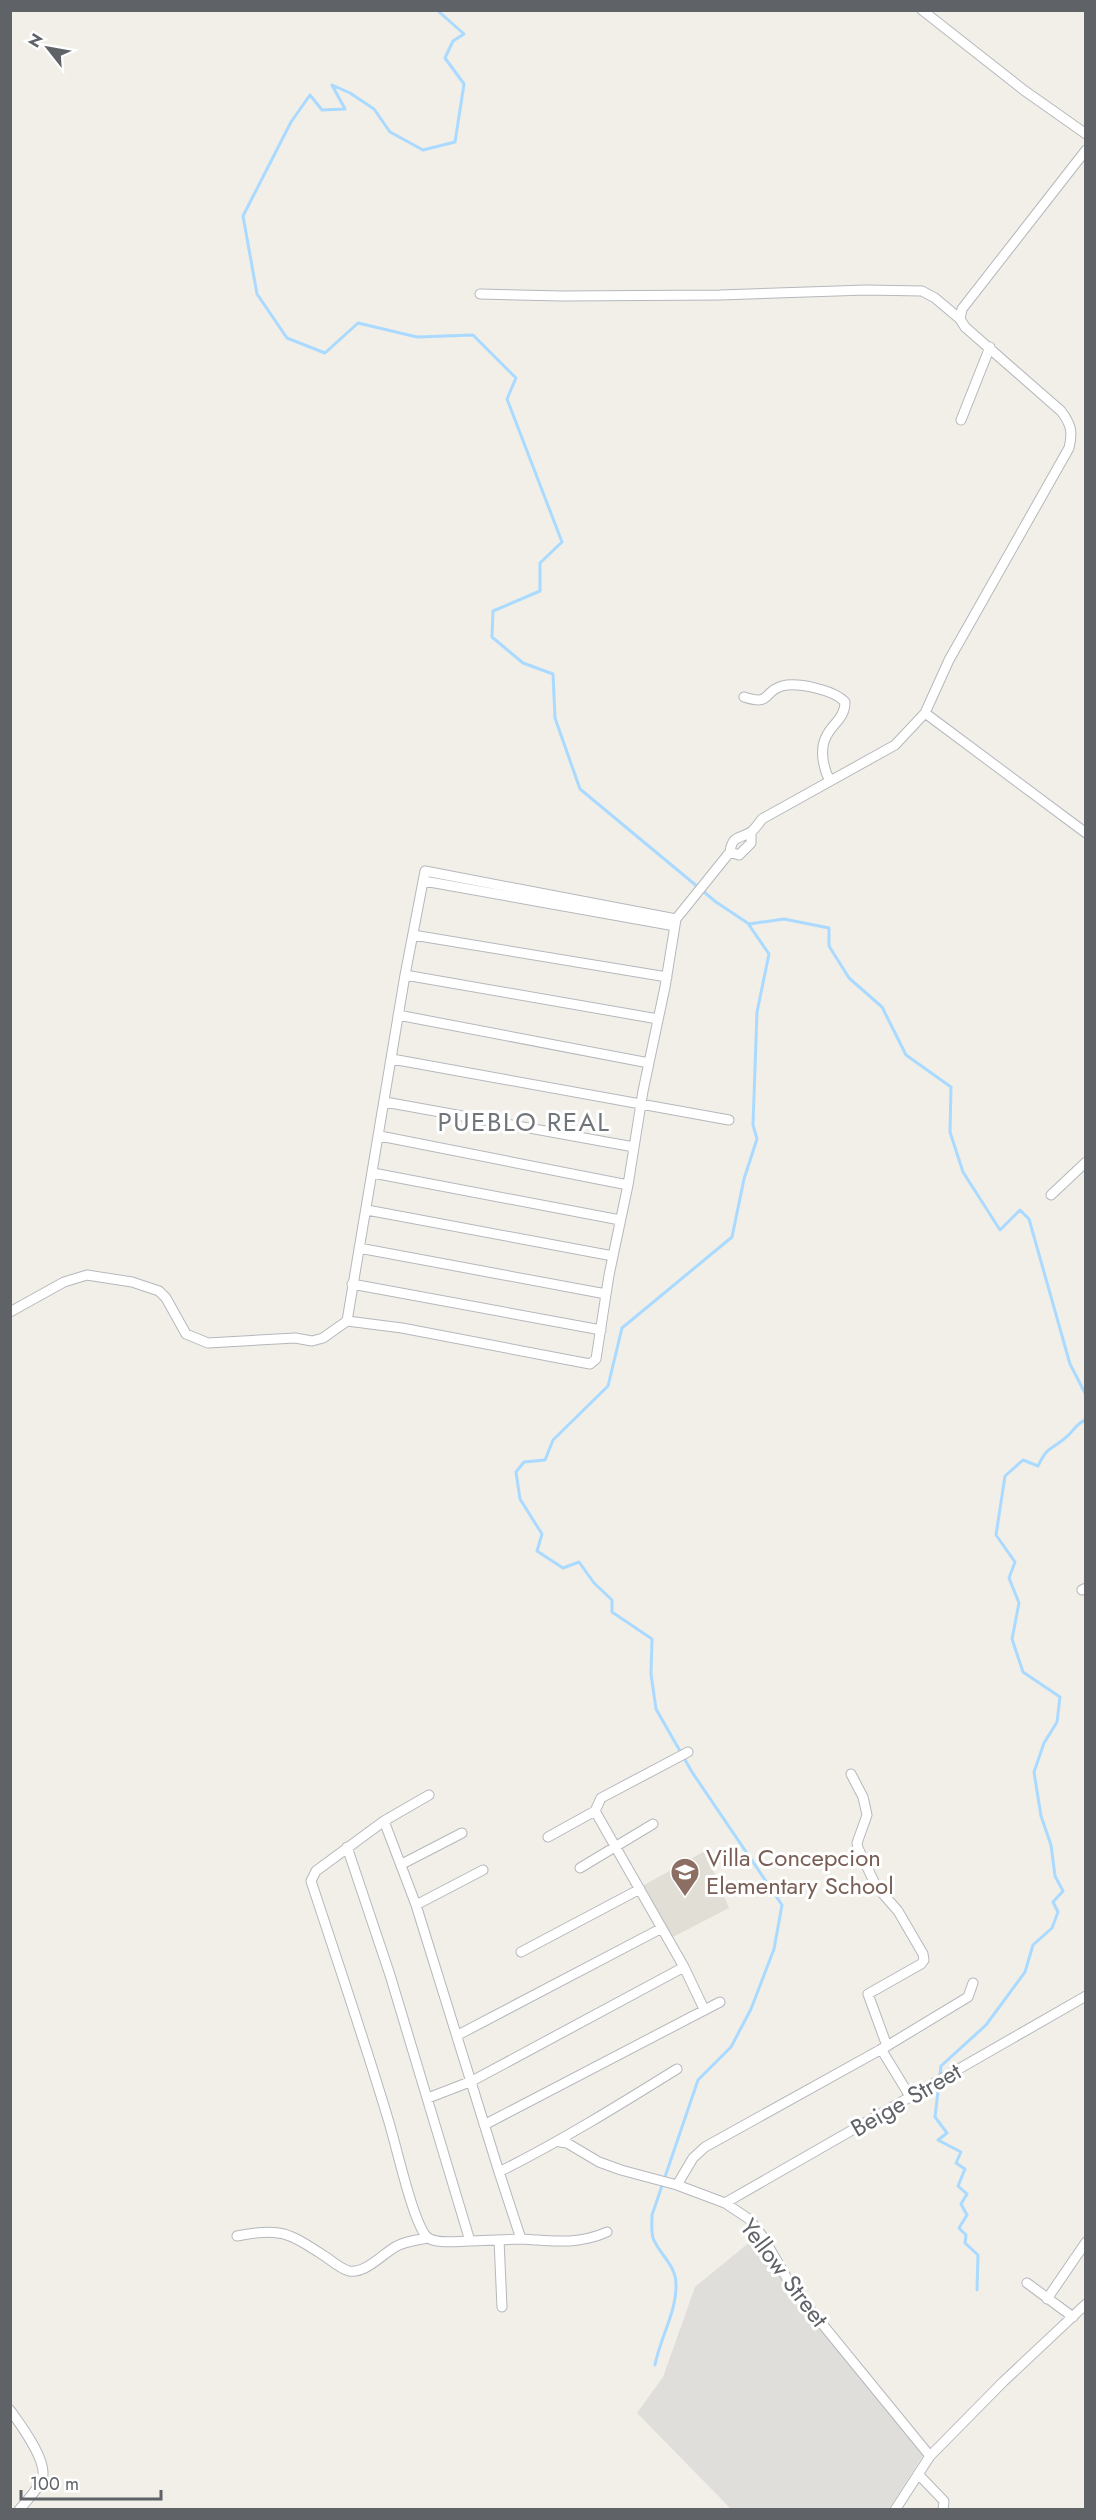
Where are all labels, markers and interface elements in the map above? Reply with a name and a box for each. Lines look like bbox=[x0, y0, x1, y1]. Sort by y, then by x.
north arrow bbox=[18, 18, 78, 78]
text: N bbox=[22, 29, 49, 52]
district label: PUEBLO REAL bbox=[438, 1103, 610, 1141]
place label: Villa Concepcion Elementary School bbox=[706, 1840, 894, 1903]
school or university icon: Villa Concepcion Elementary School bbox=[669, 1856, 701, 1898]
street label: Beige Street bbox=[844, 2054, 968, 2145]
street label: Yellow Street bbox=[732, 2211, 837, 2335]
scale bar bbox=[21, 2463, 160, 2501]
text: 100 m bbox=[30, 2471, 79, 2497]

